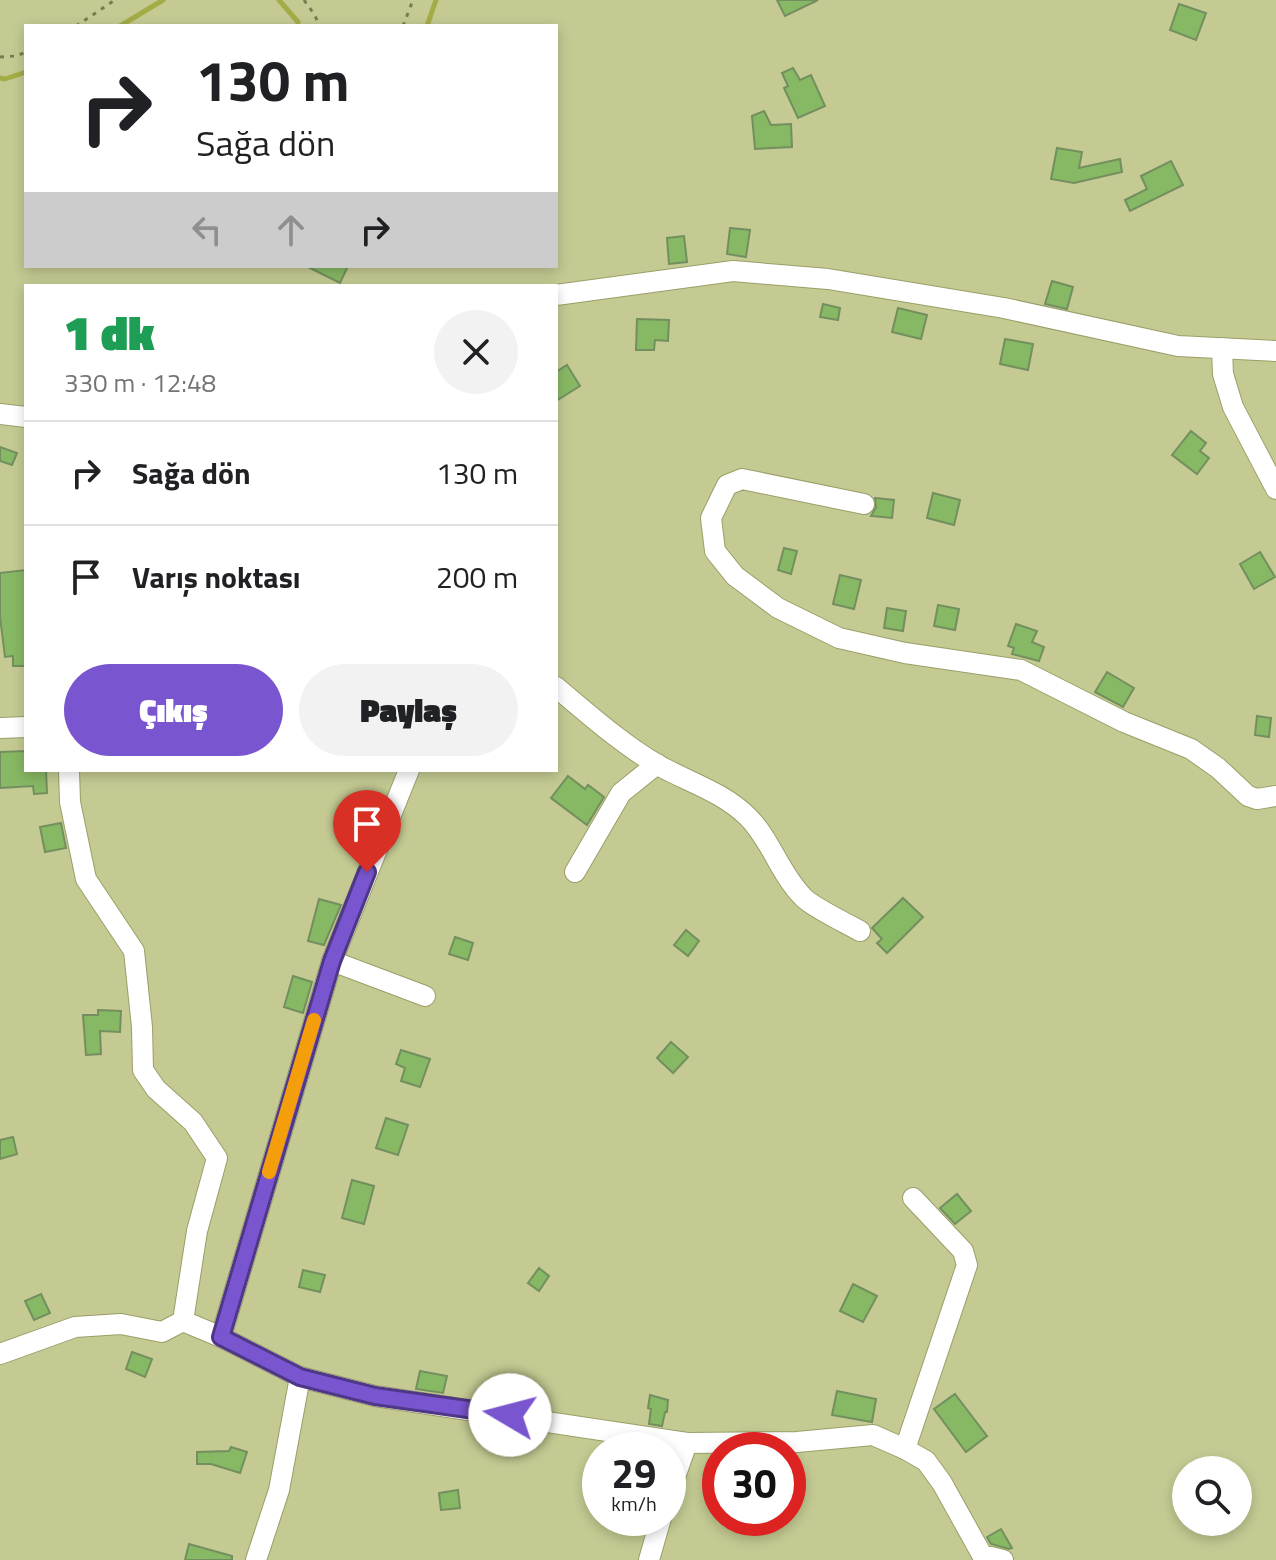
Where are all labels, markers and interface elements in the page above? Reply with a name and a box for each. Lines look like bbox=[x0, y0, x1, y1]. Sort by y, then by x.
text: 130 m bbox=[196, 38, 349, 123]
icon: right bbox=[64, 56, 168, 160]
text: Sağa dön bbox=[196, 115, 335, 170]
icon: left bbox=[185, 208, 229, 252]
icon: ahead bbox=[269, 208, 313, 252]
icon: right bbox=[353, 208, 397, 252]
text: 1 dk bbox=[64, 296, 155, 369]
button: close bbox=[434, 310, 518, 394]
text: 330 m · 12:48 bbox=[64, 363, 216, 402]
text: Sağa dön bbox=[132, 450, 251, 496]
text: 130 m bbox=[436, 450, 518, 496]
icon: right bbox=[64, 451, 108, 495]
text: Varış noktası bbox=[132, 554, 301, 600]
text: 200 m bbox=[436, 554, 518, 600]
icon: arrive bbox=[64, 555, 108, 599]
button: Çıkış bbox=[64, 664, 283, 756]
button: Paylaş bbox=[299, 664, 518, 756]
pin bbox=[333, 790, 401, 872]
icon: arrive bbox=[345, 802, 389, 846]
position arrow bbox=[468, 1373, 552, 1457]
speed limit sign: 30 bbox=[702, 1432, 806, 1536]
text: 29 bbox=[612, 1443, 656, 1504]
map controls bbox=[1172, 1456, 1252, 1536]
button: search bbox=[1172, 1456, 1252, 1536]
text: km/h bbox=[611, 1488, 657, 1519]

